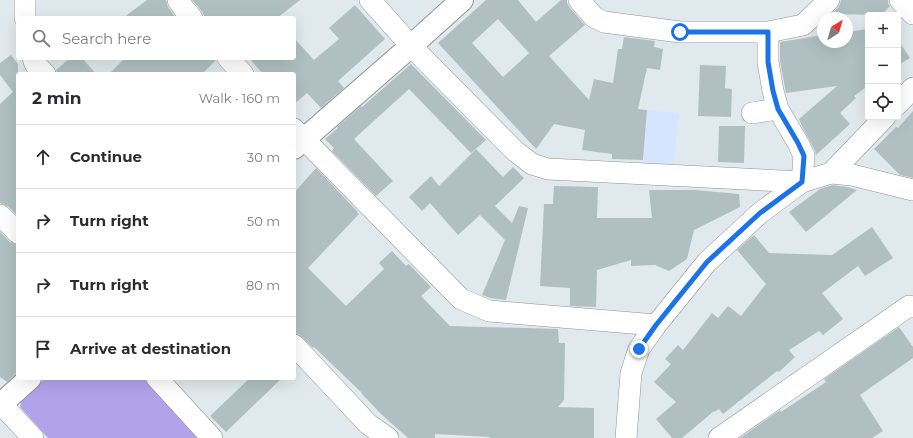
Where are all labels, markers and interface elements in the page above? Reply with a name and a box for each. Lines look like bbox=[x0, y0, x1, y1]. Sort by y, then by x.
north arrow bbox=[817, 12, 853, 48]
map controls bbox=[865, 12, 901, 120]
button: + bbox=[865, 12, 901, 48]
search box bbox=[16, 16, 296, 60]
route start bbox=[671, 23, 689, 41]
icon: search bbox=[30, 27, 52, 49]
text: Search here bbox=[62, 29, 151, 48]
button: − bbox=[865, 48, 901, 84]
button: locate bbox=[865, 84, 901, 120]
text: 2 min bbox=[32, 88, 82, 108]
text: Walk · 160 m bbox=[199, 90, 280, 106]
icon: ahead bbox=[32, 146, 54, 168]
text: Continue bbox=[70, 147, 142, 166]
text: 30 m bbox=[247, 149, 280, 165]
icon: right bbox=[32, 210, 54, 232]
text: Turn right bbox=[70, 211, 149, 230]
text: 50 m bbox=[247, 213, 280, 229]
icon: right bbox=[32, 274, 54, 296]
text: Turn right bbox=[70, 275, 149, 294]
text: 80 m bbox=[246, 277, 280, 293]
icon: arrive bbox=[32, 338, 54, 360]
text: Arrive at destination bbox=[70, 339, 231, 358]
route end bbox=[630, 340, 648, 358]

